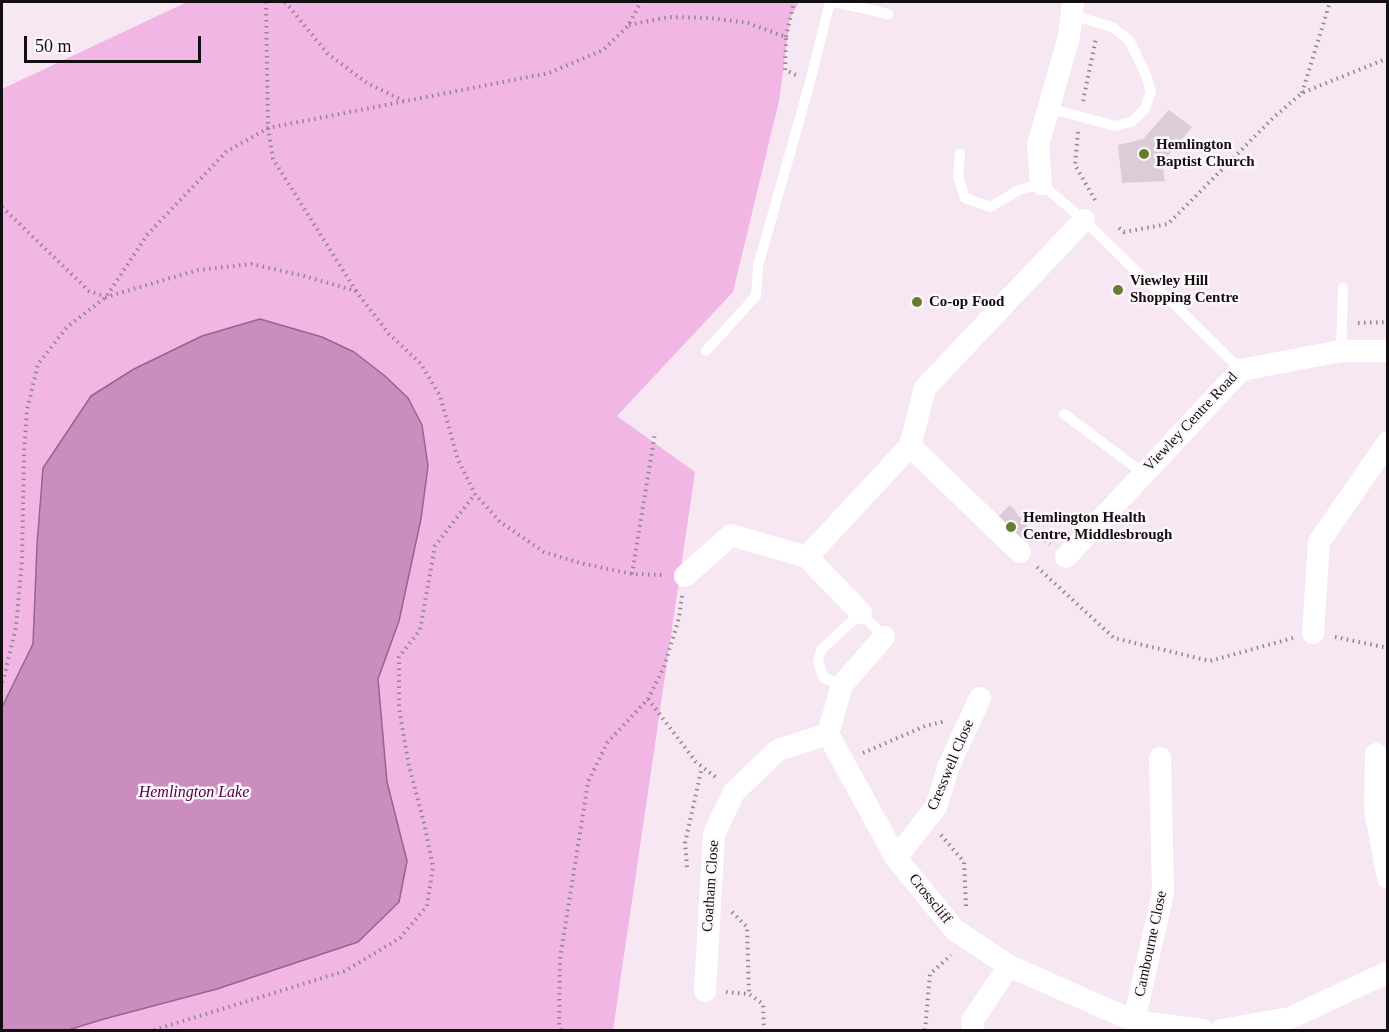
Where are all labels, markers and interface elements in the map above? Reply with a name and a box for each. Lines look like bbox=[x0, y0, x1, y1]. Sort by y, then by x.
scale bar bbox=[27, 24, 204, 62]
text: 50 m bbox=[35, 36, 72, 56]
place label: Hemlington Baptist Church bbox=[1156, 136, 1254, 171]
marker: Hemlington Baptist Church bbox=[1137, 147, 1151, 161]
place label: Viewley Hill Shopping Centre bbox=[1130, 272, 1239, 307]
marker: Viewley Hill Shopping Centre bbox=[1111, 283, 1125, 297]
place label: Co-op Food bbox=[929, 293, 1004, 311]
marker: Co-op Food bbox=[910, 295, 924, 309]
street label: Viewley Centre Road bbox=[1140, 369, 1242, 475]
place label: Hemlington Health Centre, Middlesbrough bbox=[1023, 509, 1172, 544]
marker: Hemlington Health Centre, Middlesbrough bbox=[1004, 520, 1018, 534]
street label: Cresswell Close bbox=[924, 717, 978, 813]
water label: Hemlington Lake bbox=[139, 783, 249, 803]
street label: Coatham Close bbox=[699, 839, 723, 933]
street label: Crosscliff bbox=[904, 870, 956, 928]
street label: Cambourne Close bbox=[1131, 889, 1171, 999]

